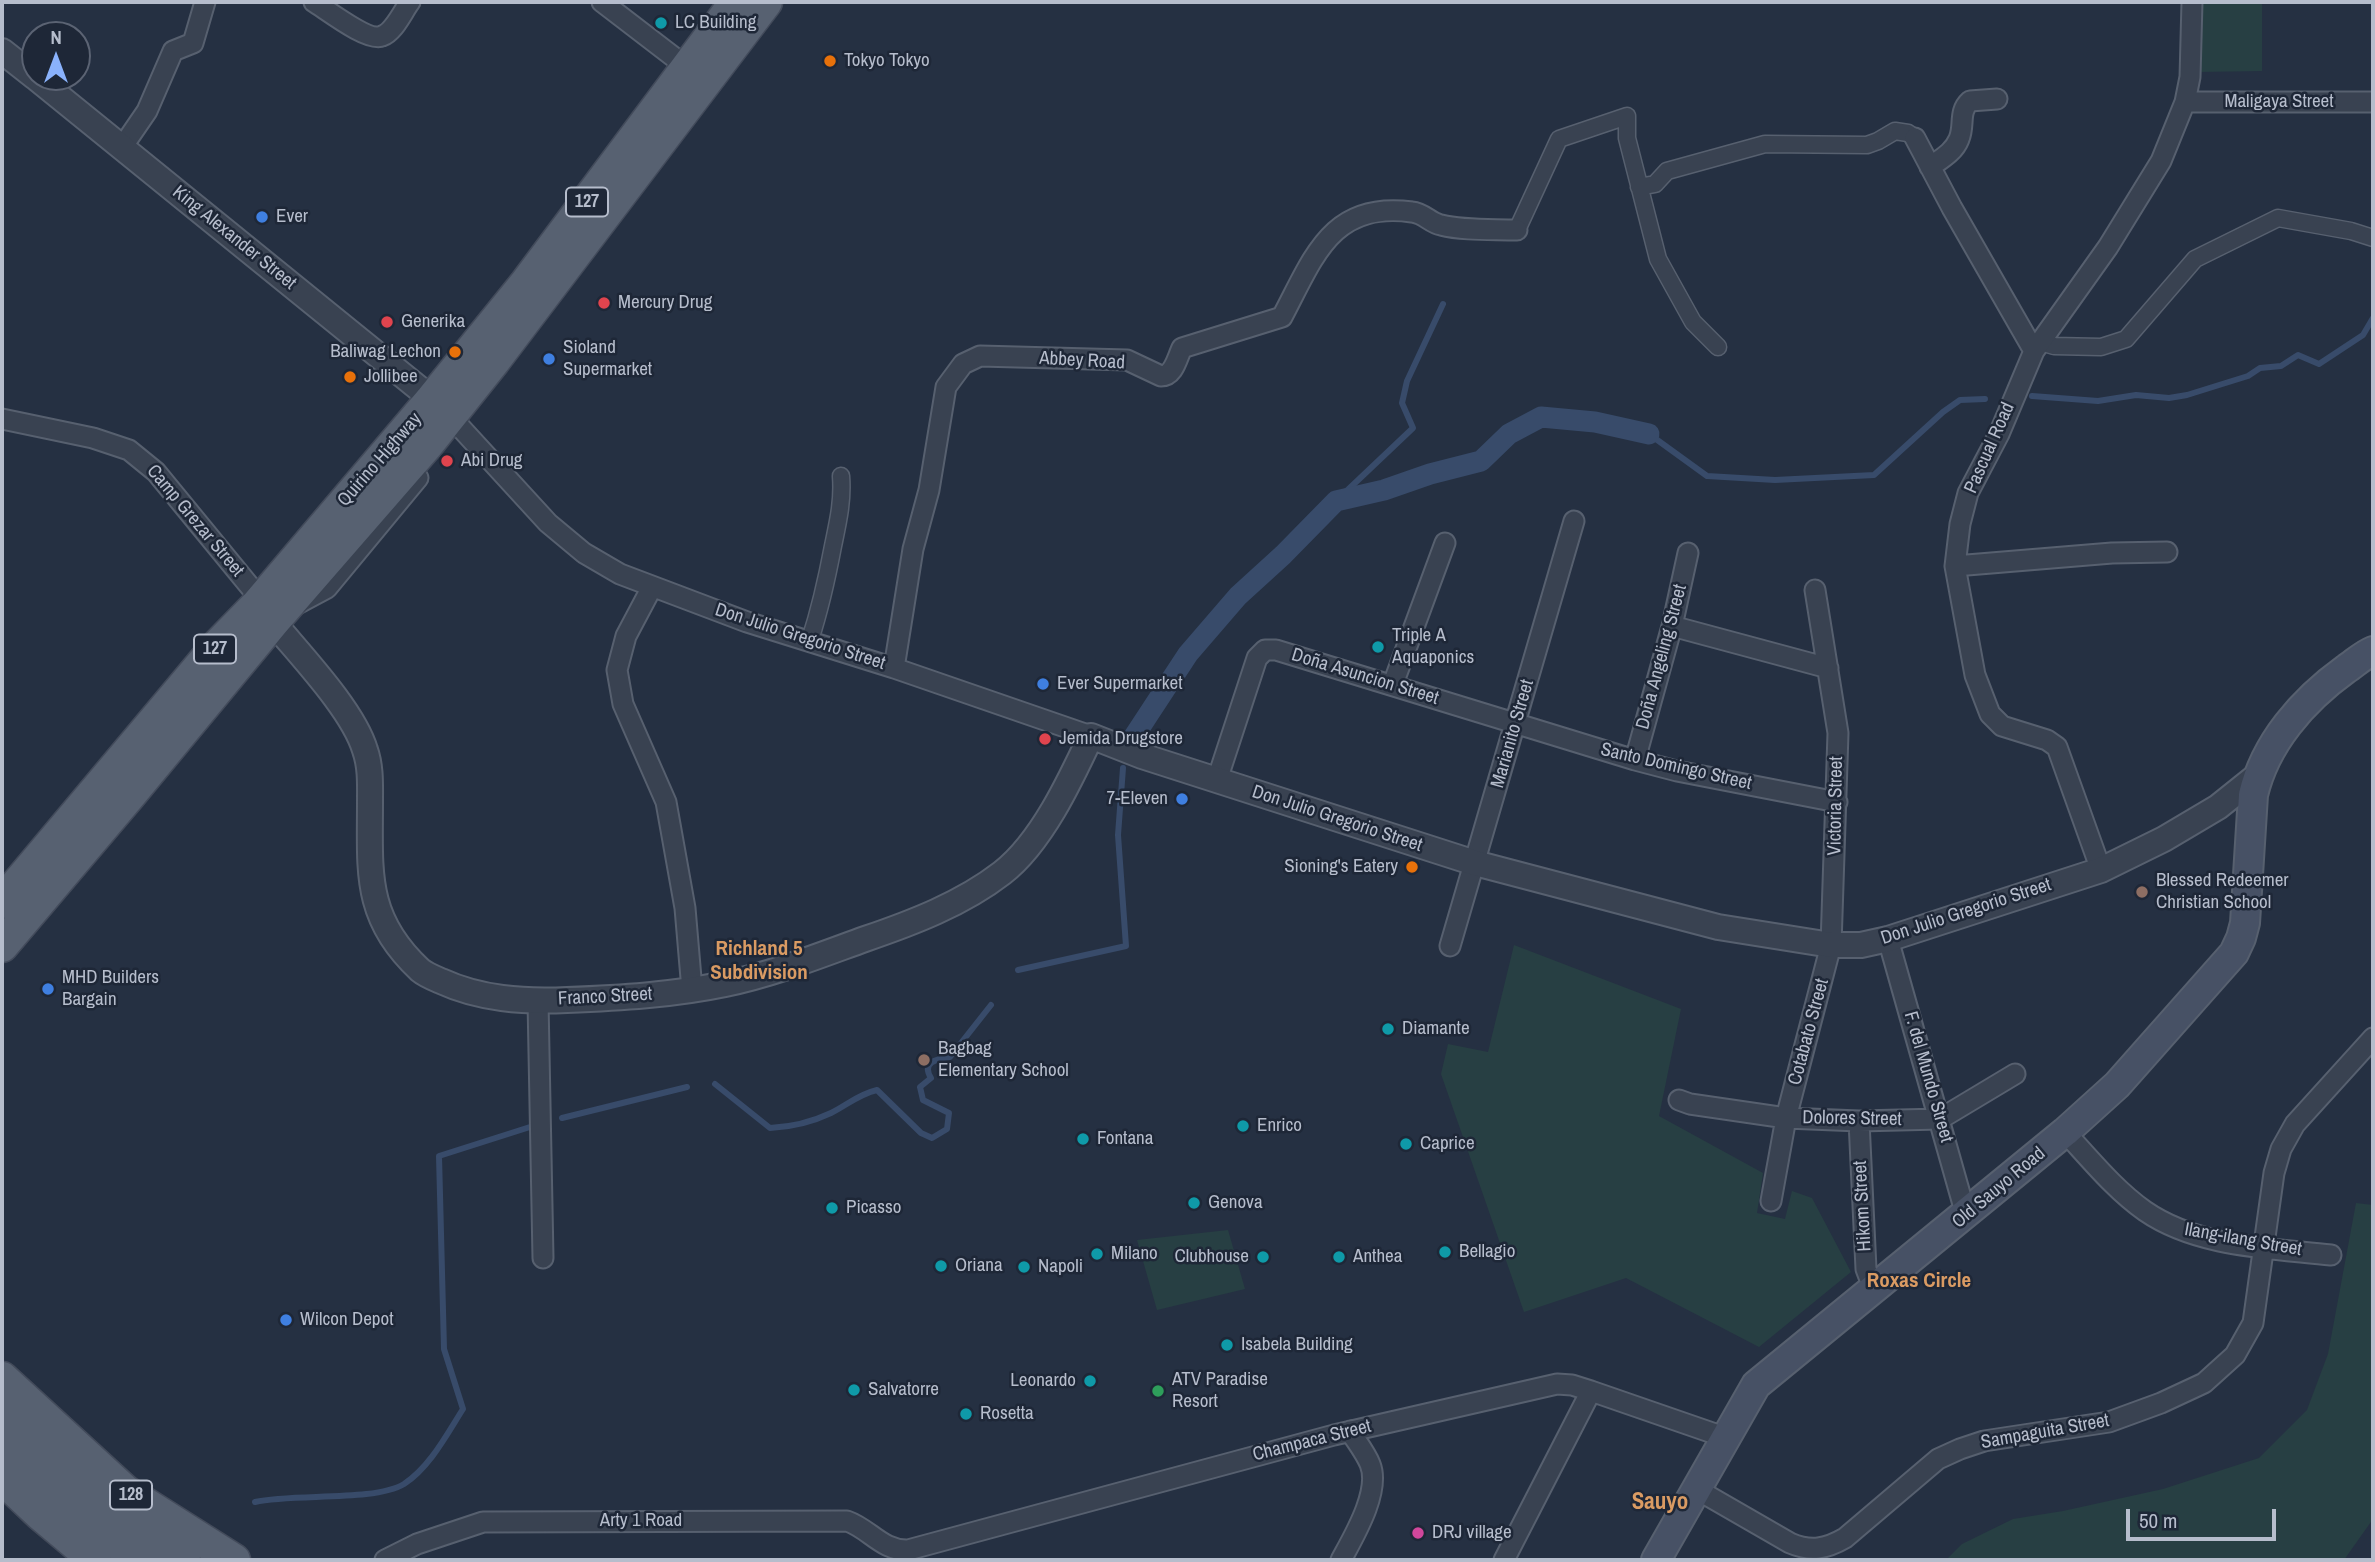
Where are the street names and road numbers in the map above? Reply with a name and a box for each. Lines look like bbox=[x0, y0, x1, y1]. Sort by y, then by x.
street label: Maligaya Street bbox=[2224, 91, 2334, 113]
street label: King Alexander Street bbox=[168, 181, 300, 295]
road number: 127 bbox=[566, 188, 608, 216]
street label: Abbey Road bbox=[1039, 347, 1125, 375]
street label: Pascual Road bbox=[1960, 399, 2020, 497]
street label: Quirino Highway bbox=[333, 408, 427, 512]
street label: Camp Grezar Street bbox=[141, 460, 249, 582]
street label: Doña Angeling Street bbox=[1632, 582, 1692, 732]
street label: Don Julio Gregorio Street bbox=[712, 599, 888, 675]
road number: 127 bbox=[194, 634, 236, 664]
street label: Doña Asuncion Street bbox=[1289, 644, 1441, 710]
street label: Marianito Street bbox=[1487, 677, 1539, 791]
street label: Santo Domingo Street bbox=[1598, 739, 1754, 795]
street label: Victoria Street bbox=[1824, 756, 1848, 856]
street label: Don Julio Gregorio Street bbox=[1249, 781, 1425, 857]
street label: Don Julio Gregorio Street bbox=[1878, 874, 2054, 950]
street label: Cotabato Street bbox=[1784, 976, 1834, 1088]
street label: Franco Street bbox=[557, 983, 653, 1011]
street label: F. del Mundo Street bbox=[1898, 1009, 1958, 1145]
street label: Dolores Street bbox=[1802, 1107, 1902, 1131]
street label: Old Sauyo Road bbox=[1948, 1143, 2050, 1233]
street label: Hikom Street bbox=[1849, 1160, 1877, 1252]
street label: Ilang-ilang Street bbox=[2183, 1218, 2303, 1262]
street label: Sampaguita Street bbox=[1979, 1409, 2111, 1455]
street label: Champaca Street bbox=[1250, 1415, 1374, 1467]
road number: 128 bbox=[110, 1480, 152, 1510]
street label: Arty 1 Road bbox=[600, 1510, 682, 1532]

